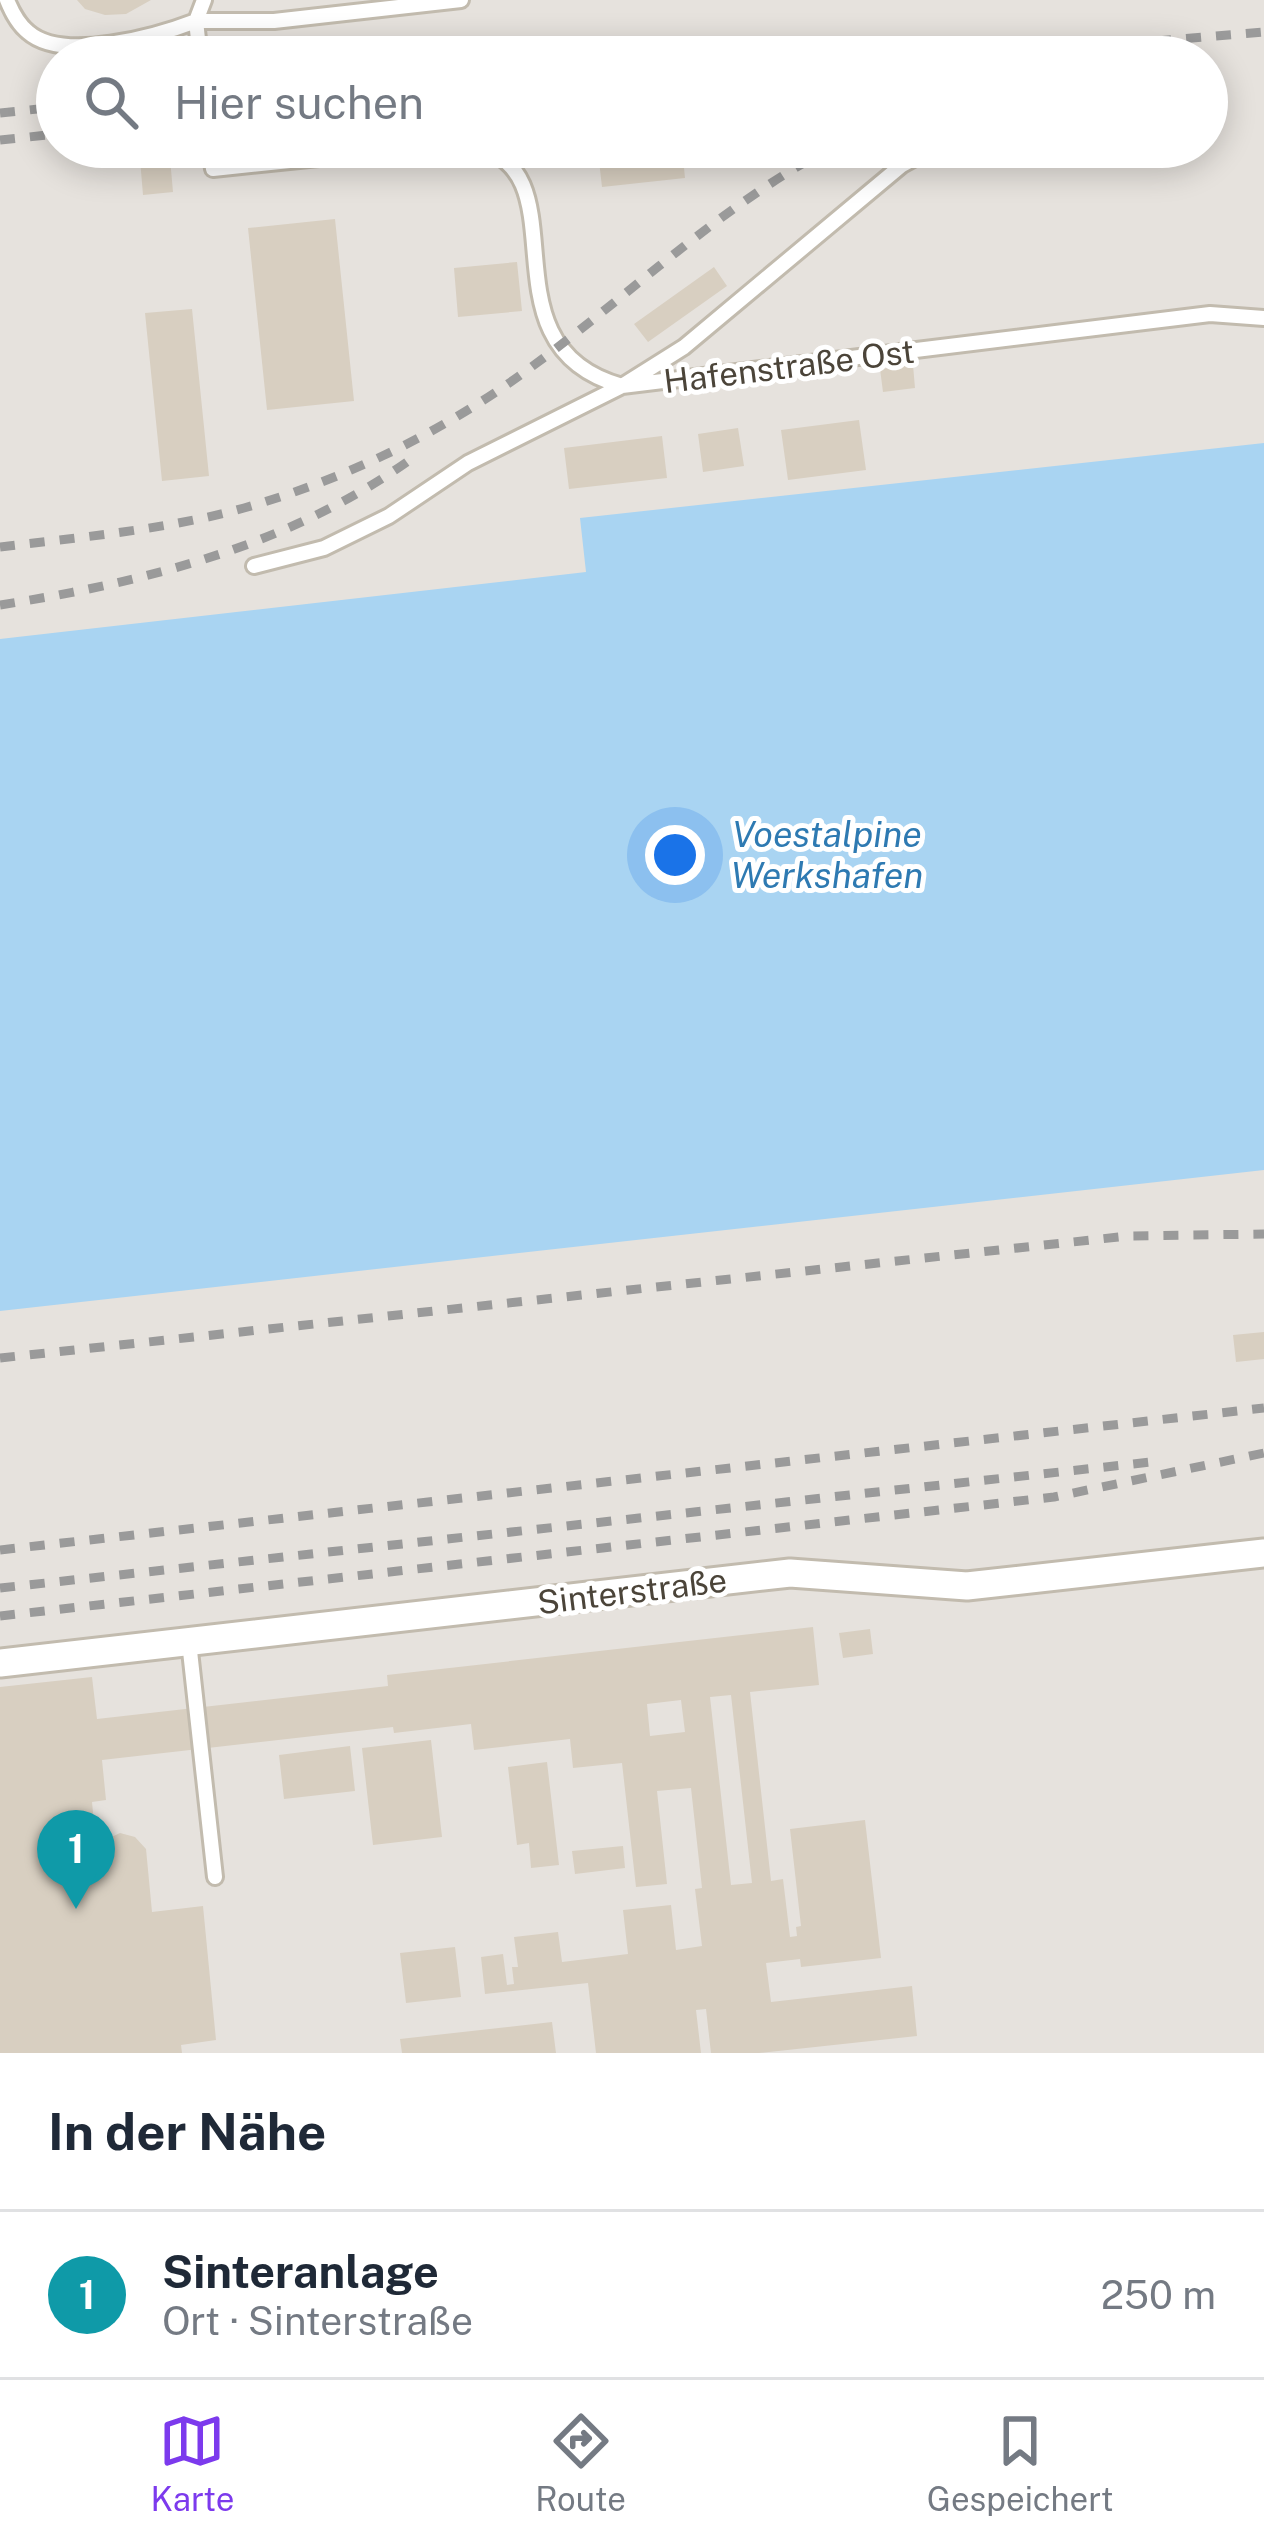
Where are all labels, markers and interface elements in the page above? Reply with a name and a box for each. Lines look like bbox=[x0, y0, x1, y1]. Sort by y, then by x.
search box bbox=[36, 36, 1228, 168]
icon: search bbox=[78, 69, 144, 135]
text: Hier suchen bbox=[174, 76, 424, 129]
street label: Hafenstraße Ost bbox=[662, 332, 916, 400]
water label: Voestalpine Werkshafen bbox=[731, 813, 923, 896]
your location bbox=[645, 825, 705, 885]
street label: Sinterstraße bbox=[535, 1561, 729, 1621]
pin: 1 bbox=[37, 1810, 115, 1909]
text: In der Nähe bbox=[48, 2102, 326, 2161]
text: Sinteranlage bbox=[162, 2245, 439, 2298]
text: 1 bbox=[79, 2272, 95, 2318]
text: 250 m bbox=[1101, 2272, 1216, 2318]
text: Ort · Sinterstraße bbox=[162, 2298, 473, 2344]
tab: Karte bbox=[150, 2408, 234, 2518]
tab: Route bbox=[535, 2408, 626, 2518]
tab: Gespeichert bbox=[927, 2408, 1114, 2518]

